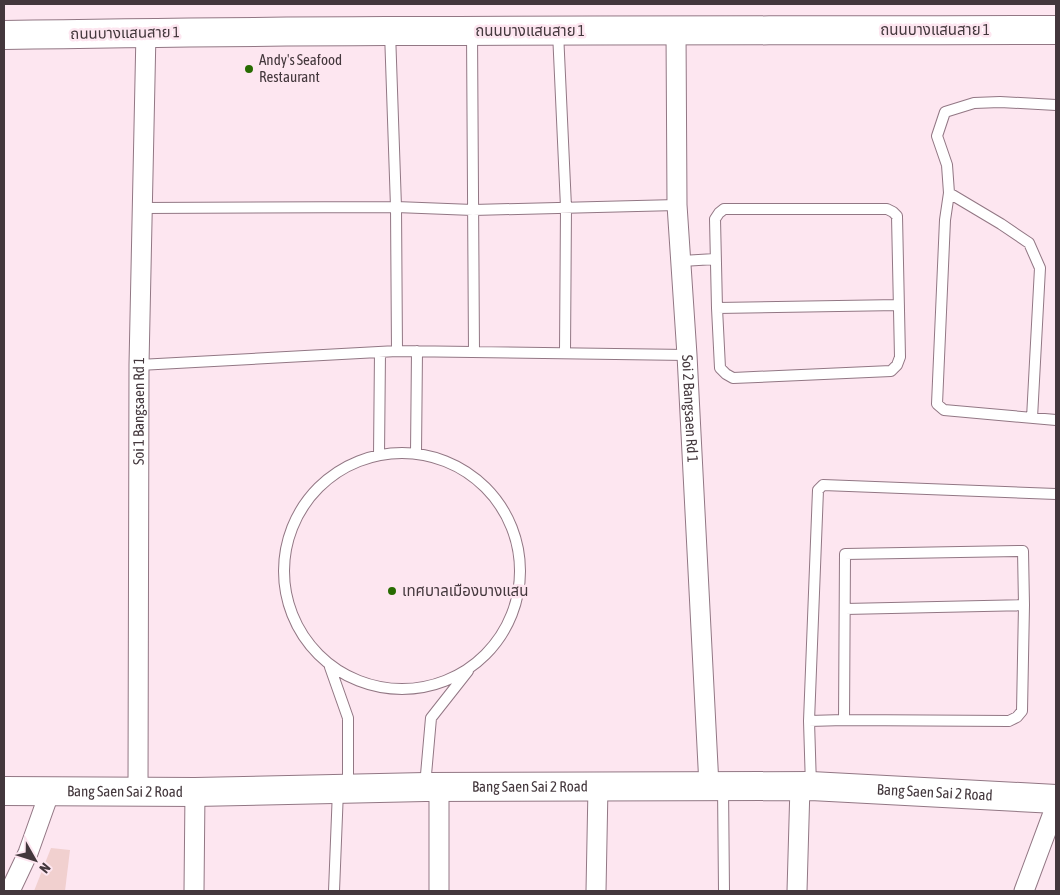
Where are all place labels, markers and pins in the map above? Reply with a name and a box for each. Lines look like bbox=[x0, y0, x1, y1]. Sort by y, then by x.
place label: Andy's Seafood Restaurant bbox=[259, 51, 342, 85]
marker: Andy's Seafood Restaurant bbox=[243, 63, 255, 75]
place label: เทศบาลเมืองบางแสน bbox=[402, 582, 528, 599]
marker: เทศบาลเมืองบางแสน bbox=[386, 585, 398, 597]

